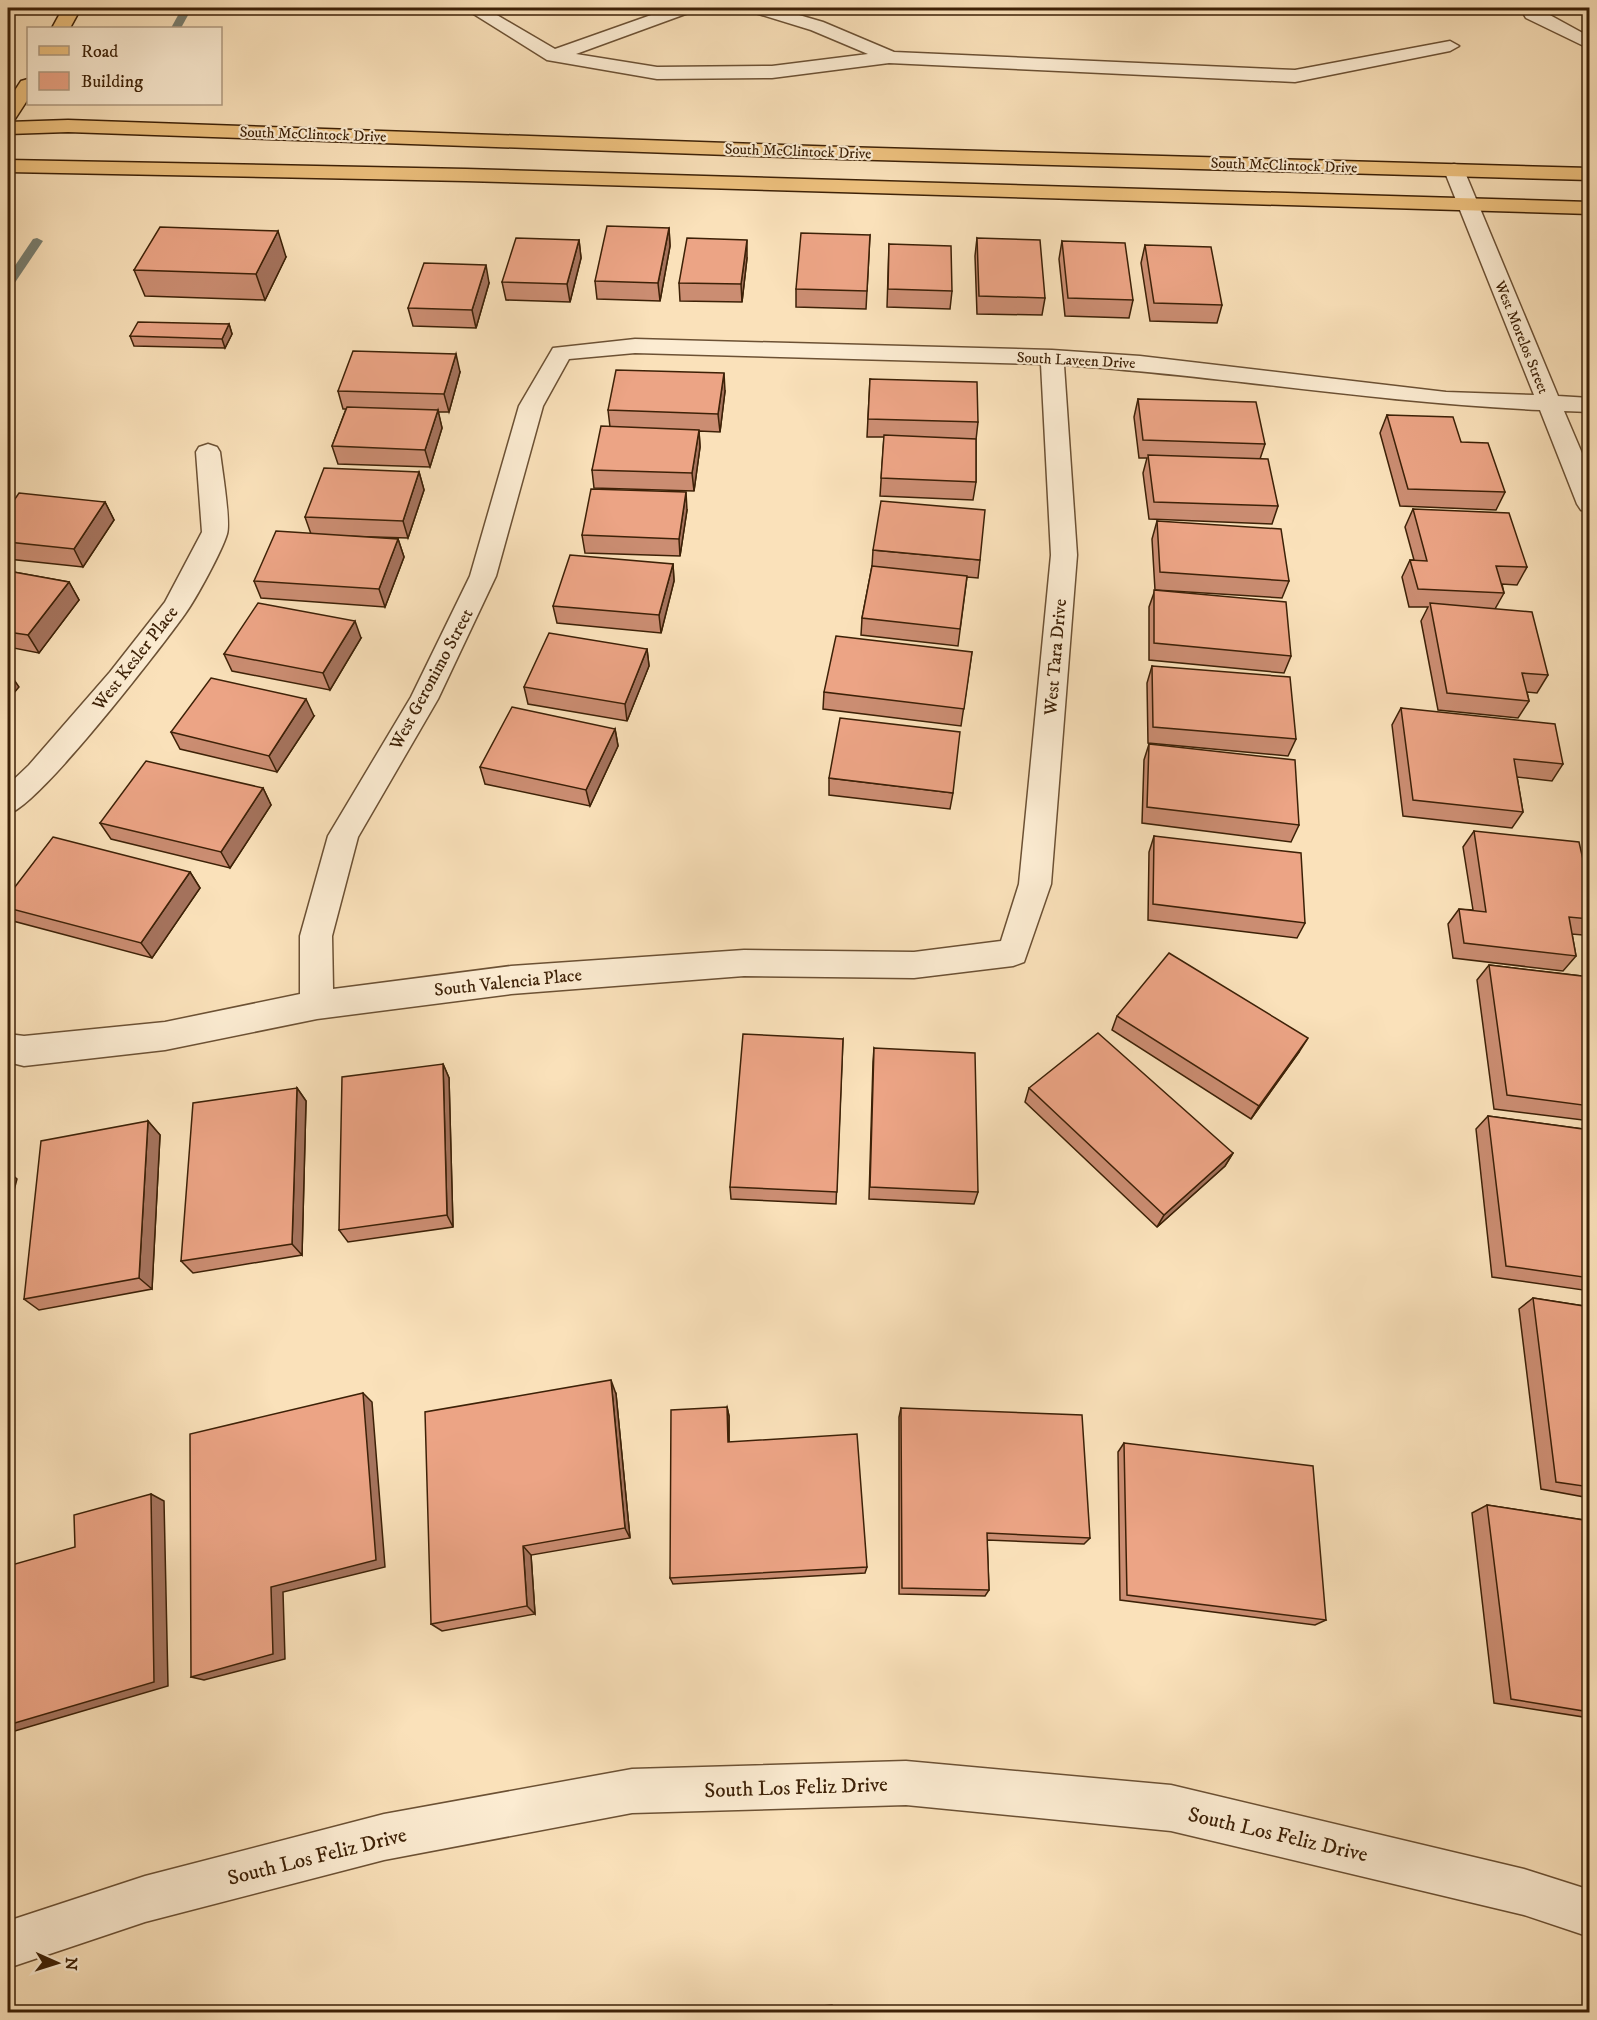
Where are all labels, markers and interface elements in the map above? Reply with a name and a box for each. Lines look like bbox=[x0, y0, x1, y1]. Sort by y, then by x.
legend bbox=[27, 27, 222, 105]
text: Road bbox=[81, 41, 118, 63]
text: Building bbox=[81, 71, 143, 93]
street label: South McClintock Drive bbox=[239, 122, 387, 147]
street label: South McClintock Drive bbox=[724, 139, 872, 164]
street label: South McClintock Drive bbox=[1210, 153, 1358, 178]
street label: West Morelos Street bbox=[1490, 277, 1553, 397]
street label: South Laveen Drive bbox=[1016, 348, 1136, 373]
street label: West Tara Drive bbox=[1040, 598, 1072, 717]
street label: West Kesler Place bbox=[88, 602, 183, 716]
street label: West Geronimo Street bbox=[385, 605, 479, 755]
street label: South Valencia Place bbox=[433, 964, 583, 1002]
street label: South Los Feliz Drive bbox=[704, 1772, 889, 1804]
street label: South Los Feliz Drive bbox=[1185, 1802, 1370, 1868]
street label: South Los Feliz Drive bbox=[225, 1822, 410, 1892]
north arrow bbox=[27, 1933, 87, 1993]
text: N bbox=[61, 1957, 81, 1971]

